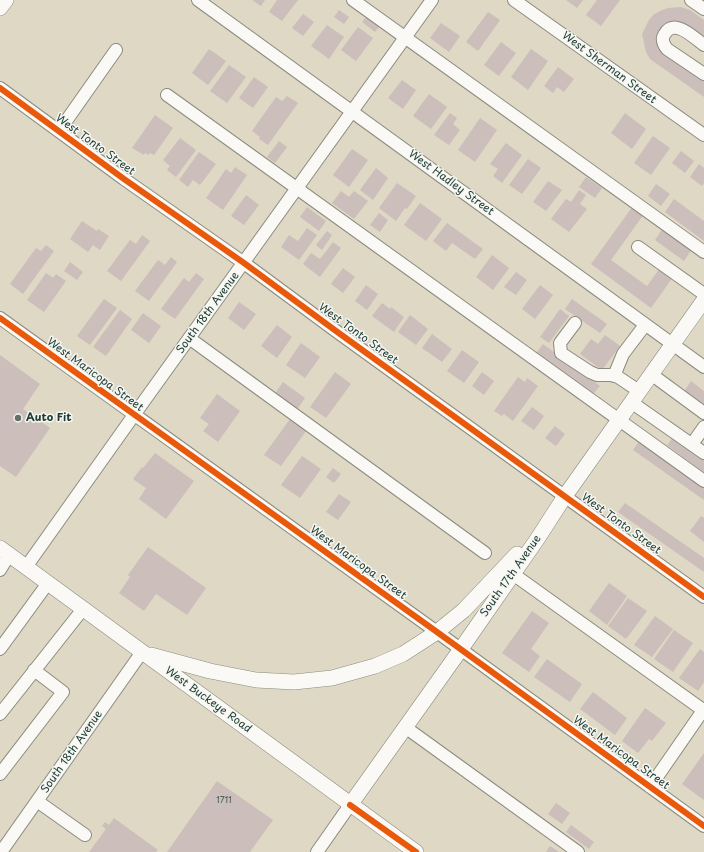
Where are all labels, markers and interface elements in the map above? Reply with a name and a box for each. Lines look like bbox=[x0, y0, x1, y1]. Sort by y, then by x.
street label: West Sherman Street bbox=[559, 29, 659, 107]
street label: West Tonto Street bbox=[53, 112, 137, 178]
street label: West Hadley Street bbox=[406, 148, 496, 218]
street label: South 18th Avenue bbox=[174, 270, 242, 356]
street label: West Tonto Street bbox=[316, 301, 400, 367]
street label: West Maricopa Street bbox=[44, 336, 146, 414]
place label: Auto Fit bbox=[26, 411, 72, 425]
marker: Auto Fit bbox=[13, 413, 23, 423]
street label: West Tonto Street bbox=[579, 491, 663, 557]
street label: West Maricopa Street bbox=[307, 524, 409, 602]
street label: South 17th Avenue bbox=[478, 533, 544, 619]
street label: West Buckeye Road bbox=[162, 664, 254, 736]
street label: South 18th Avenue bbox=[39, 708, 105, 796]
street label: West Maricopa Street bbox=[570, 714, 672, 792]
house number: 1711 bbox=[216, 796, 232, 806]

